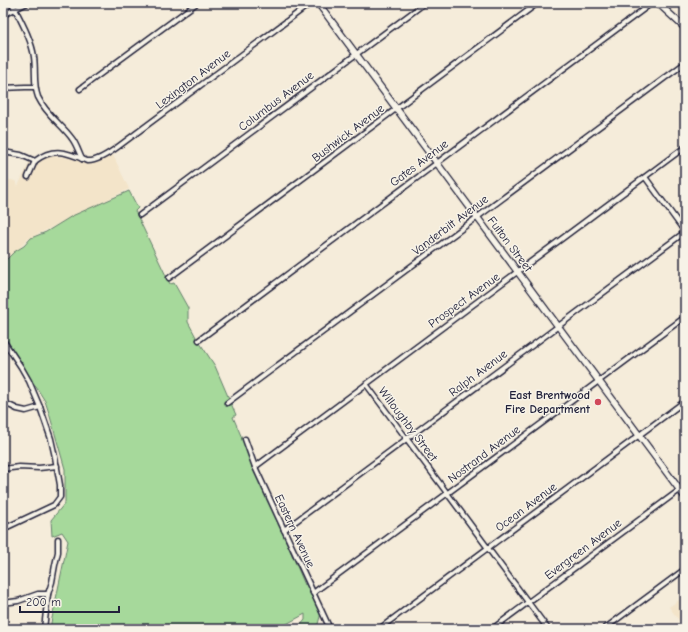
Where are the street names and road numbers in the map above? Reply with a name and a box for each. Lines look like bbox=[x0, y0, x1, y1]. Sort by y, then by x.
street label: Lexington Avenue bbox=[153, 46, 233, 112]
street label: Columbus Avenue bbox=[236, 68, 316, 134]
street label: Bushwick Avenue bbox=[309, 101, 387, 165]
street label: Gates Avenue bbox=[387, 137, 451, 189]
street label: Vanderbilt Avenue bbox=[409, 192, 491, 258]
street label: Fulton Street bbox=[485, 214, 536, 275]
street label: Prospect Avenue bbox=[426, 269, 502, 331]
street label: Ralph Avenue bbox=[446, 347, 510, 399]
street label: Willoughby Street bbox=[375, 384, 441, 464]
street label: Nostrand Avenue bbox=[445, 422, 523, 486]
street label: Ocean Avenue bbox=[493, 479, 559, 535]
street label: Eastern Avenue bbox=[272, 492, 318, 570]
street label: Evergreen Avenue bbox=[542, 516, 624, 582]

